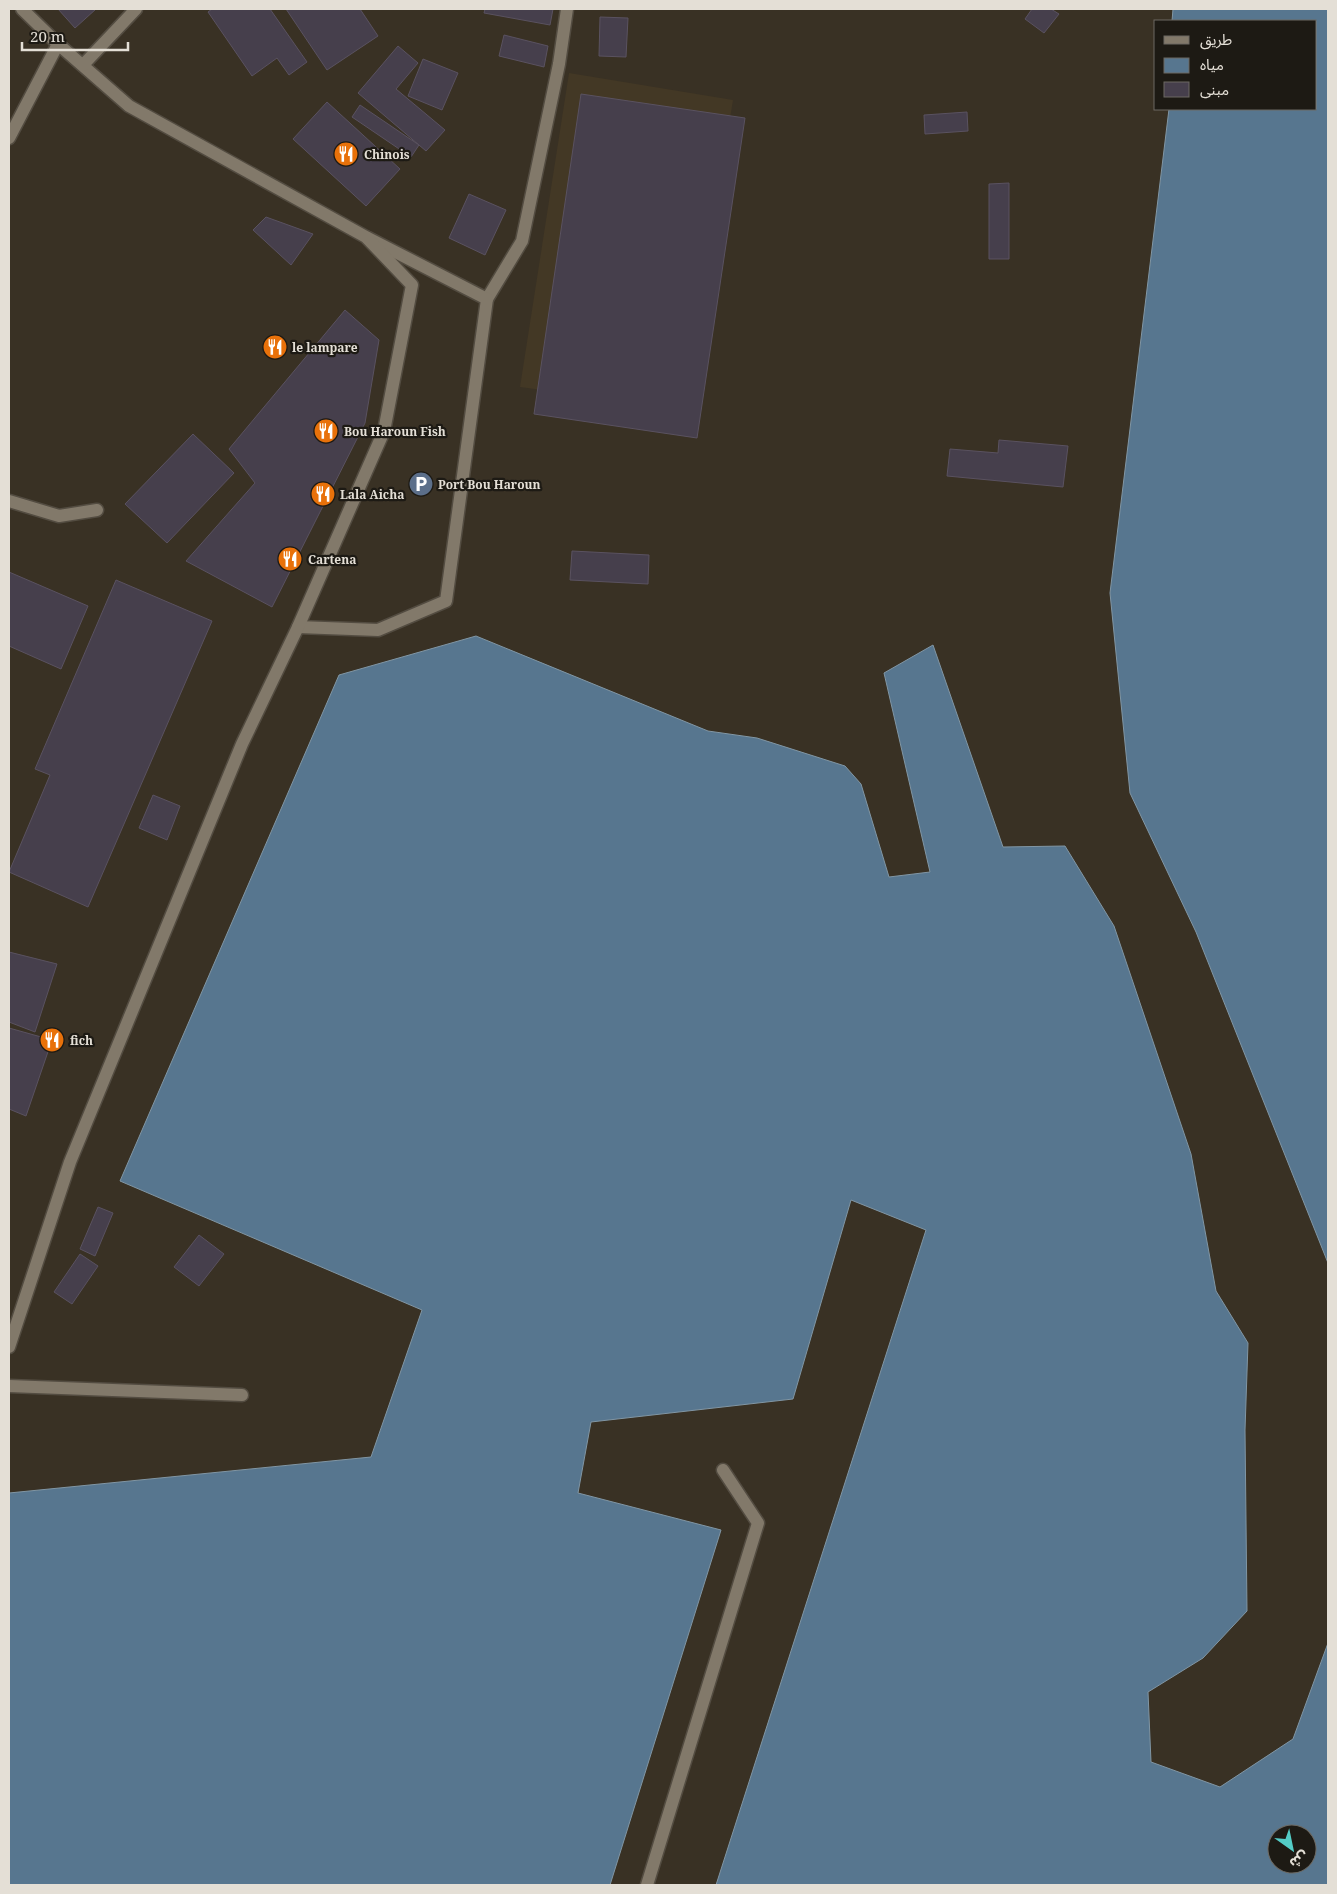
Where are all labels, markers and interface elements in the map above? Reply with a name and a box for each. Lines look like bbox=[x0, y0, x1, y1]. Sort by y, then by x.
scale bar bbox=[22, 20, 129, 52]
legend bbox=[1154, 20, 1317, 110]
text: 20 m bbox=[30, 26, 65, 46]
text: طريق bbox=[1200, 29, 1232, 50]
text: مياه bbox=[1200, 54, 1224, 74]
text: مبنى bbox=[1200, 79, 1229, 99]
restaurant icon: Chinois bbox=[333, 141, 359, 167]
place label: Chinois bbox=[364, 146, 410, 163]
restaurant icon: le lampare bbox=[262, 334, 288, 360]
place label: le lampare bbox=[292, 339, 358, 356]
restaurant icon: Bou Haroun Fish bbox=[313, 418, 339, 444]
place label: Bou Haroun Fish bbox=[344, 423, 446, 440]
parking icon: Port Bou Haroun bbox=[408, 471, 434, 497]
place label: Port Bou Haroun bbox=[438, 476, 541, 493]
restaurant icon: Lala Aicha bbox=[310, 481, 336, 507]
place label: Lala Aicha bbox=[340, 486, 404, 503]
restaurant icon: Cartena bbox=[277, 546, 303, 572]
place label: Cartena bbox=[308, 551, 356, 568]
restaurant icon: fich bbox=[39, 1027, 65, 1053]
place label: fich bbox=[70, 1032, 93, 1049]
north arrow bbox=[1267, 1824, 1317, 1874]
text: ش bbox=[1286, 1847, 1313, 1874]

